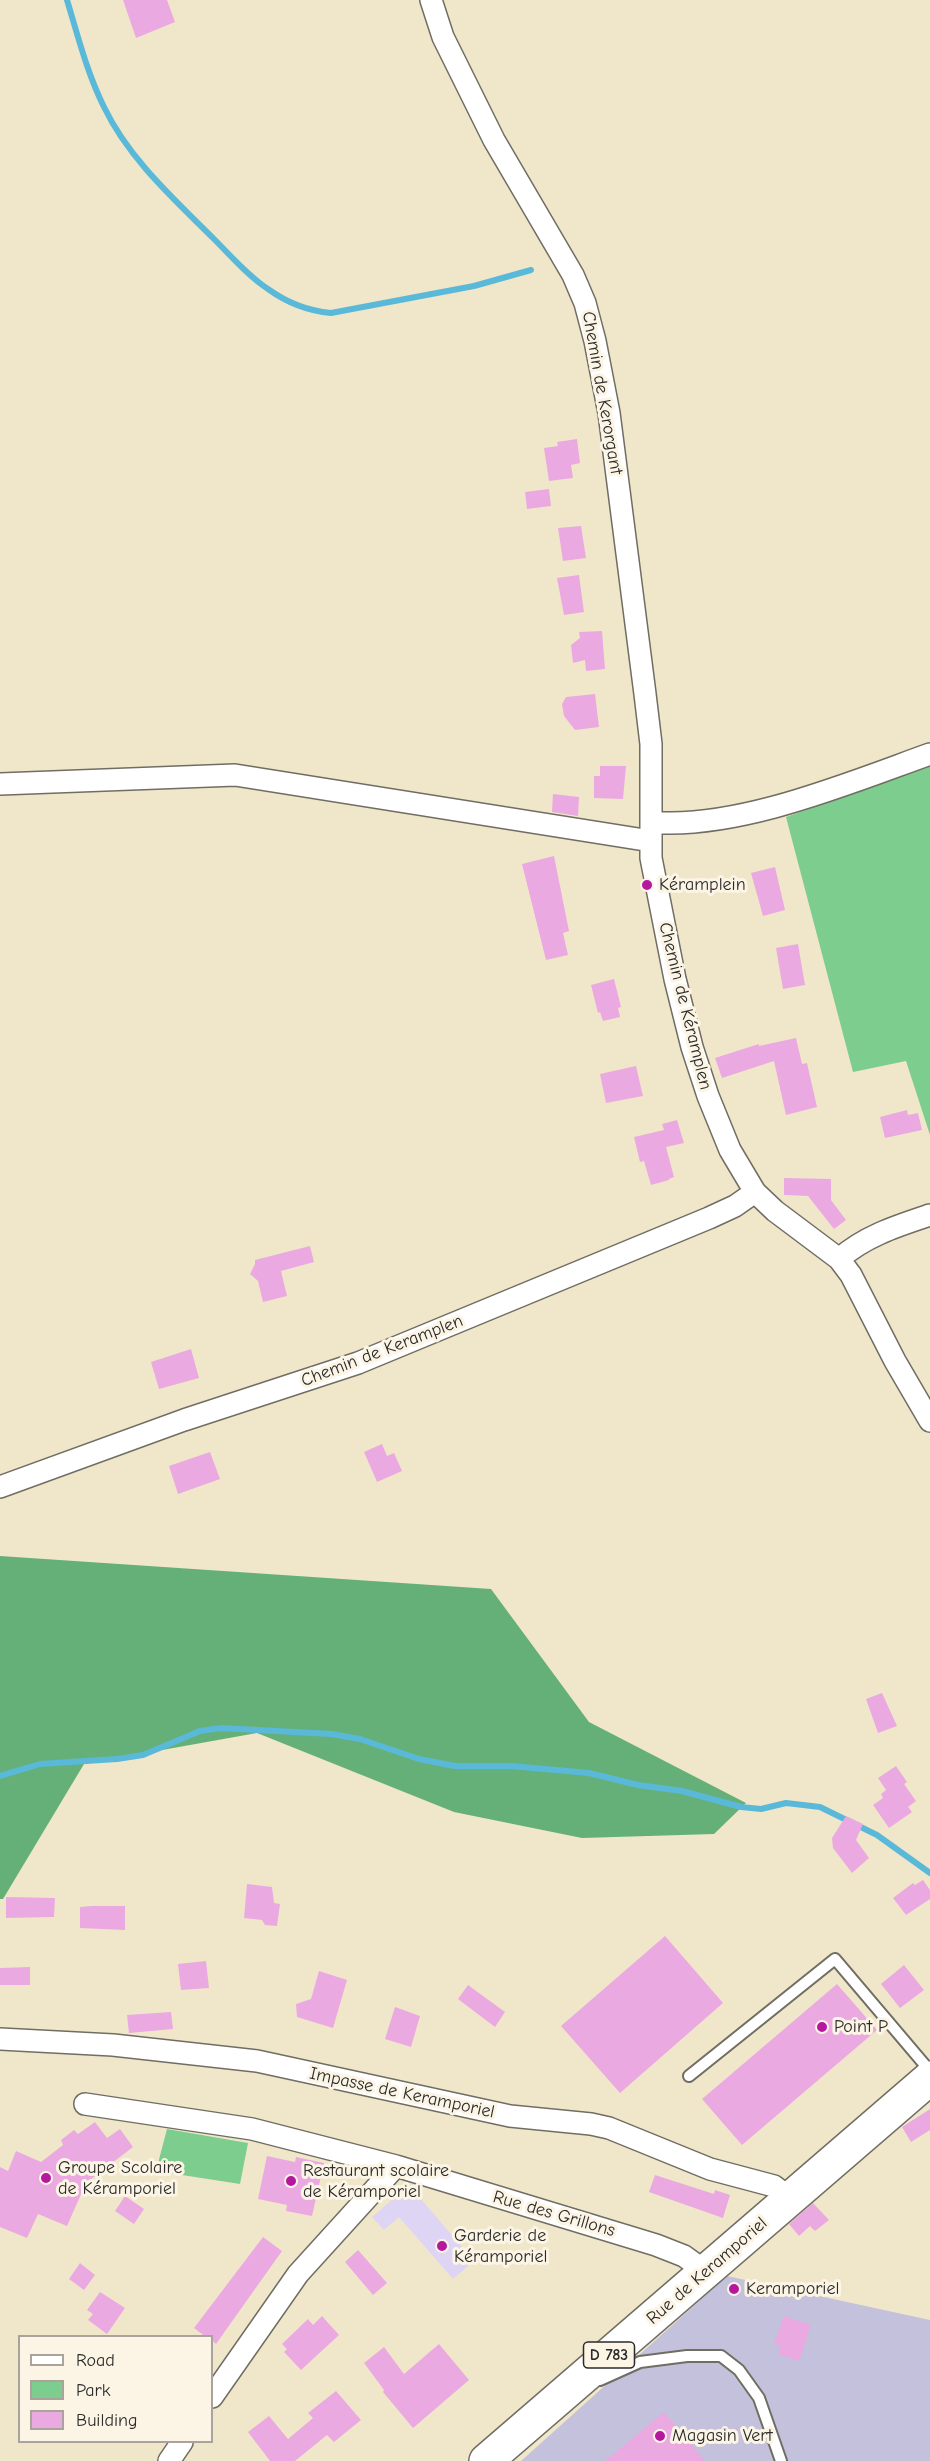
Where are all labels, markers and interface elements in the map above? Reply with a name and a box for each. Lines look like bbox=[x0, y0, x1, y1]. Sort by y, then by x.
street label: Chemin de Kerorgant bbox=[577, 310, 627, 476]
place label: Kéramplein bbox=[659, 874, 746, 896]
marker: Kéramplein bbox=[640, 878, 654, 892]
street label: Chemin de Kéramplen bbox=[654, 920, 716, 1092]
street label: Chemin de Keramplen bbox=[298, 1310, 466, 1392]
place label: Point P bbox=[834, 2016, 888, 2038]
marker: Point P bbox=[815, 2020, 829, 2034]
street label: Impasse de Keramporiel bbox=[307, 2063, 497, 2123]
place label: Groupe Scolaire de Kéramporiel bbox=[58, 2157, 182, 2200]
place label: Restaurant scolaire de Kéramporiel bbox=[303, 2160, 449, 2202]
marker: Groupe Scolaire de Kéramporiel bbox=[39, 2171, 53, 2185]
marker: Restaurant scolaire de Kéramporiel bbox=[284, 2174, 298, 2188]
street label: Rue des Grillons bbox=[490, 2186, 618, 2242]
street label: Rue de Keramporiel bbox=[642, 2213, 772, 2329]
place label: Garderie de Kéramporiel bbox=[454, 2225, 547, 2268]
marker: Garderie de Kéramporiel bbox=[435, 2239, 449, 2253]
place label: Keramporiel bbox=[746, 2278, 839, 2300]
marker: Keramporiel bbox=[727, 2282, 741, 2296]
legend bbox=[18, 2335, 213, 2443]
road number: D 783 bbox=[584, 2342, 634, 2368]
text: Road bbox=[76, 2350, 115, 2371]
text: Park bbox=[76, 2380, 110, 2401]
text: Building bbox=[76, 2410, 138, 2431]
place label: Magasin Vert bbox=[672, 2425, 773, 2447]
marker: Magasin Vert bbox=[653, 2429, 667, 2443]

